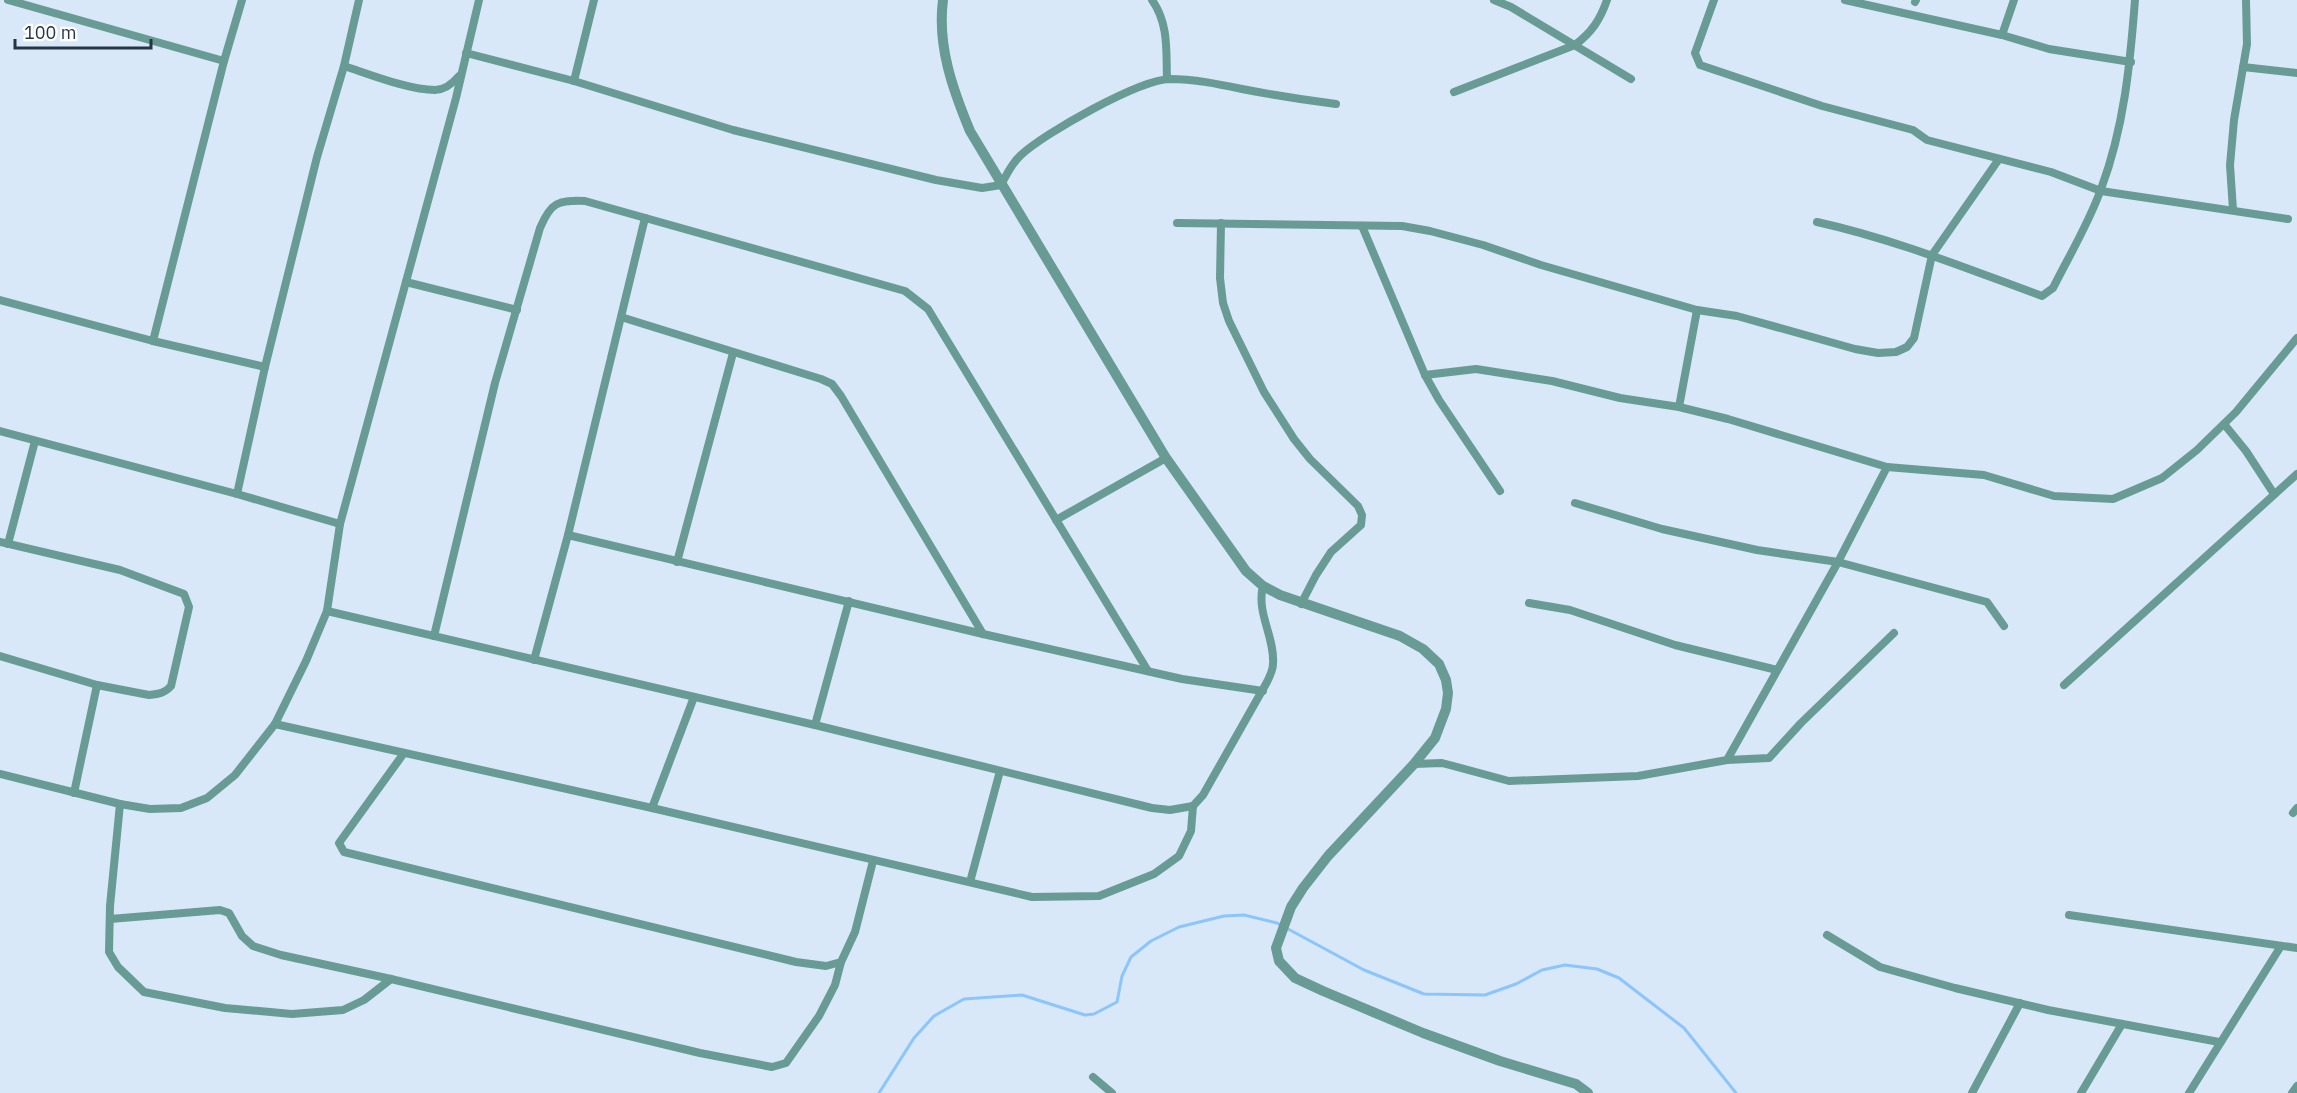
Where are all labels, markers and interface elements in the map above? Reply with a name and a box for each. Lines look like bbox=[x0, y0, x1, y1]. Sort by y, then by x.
scale bar bbox=[15, 12, 152, 50]
text: 100 m bbox=[24, 21, 76, 44]

